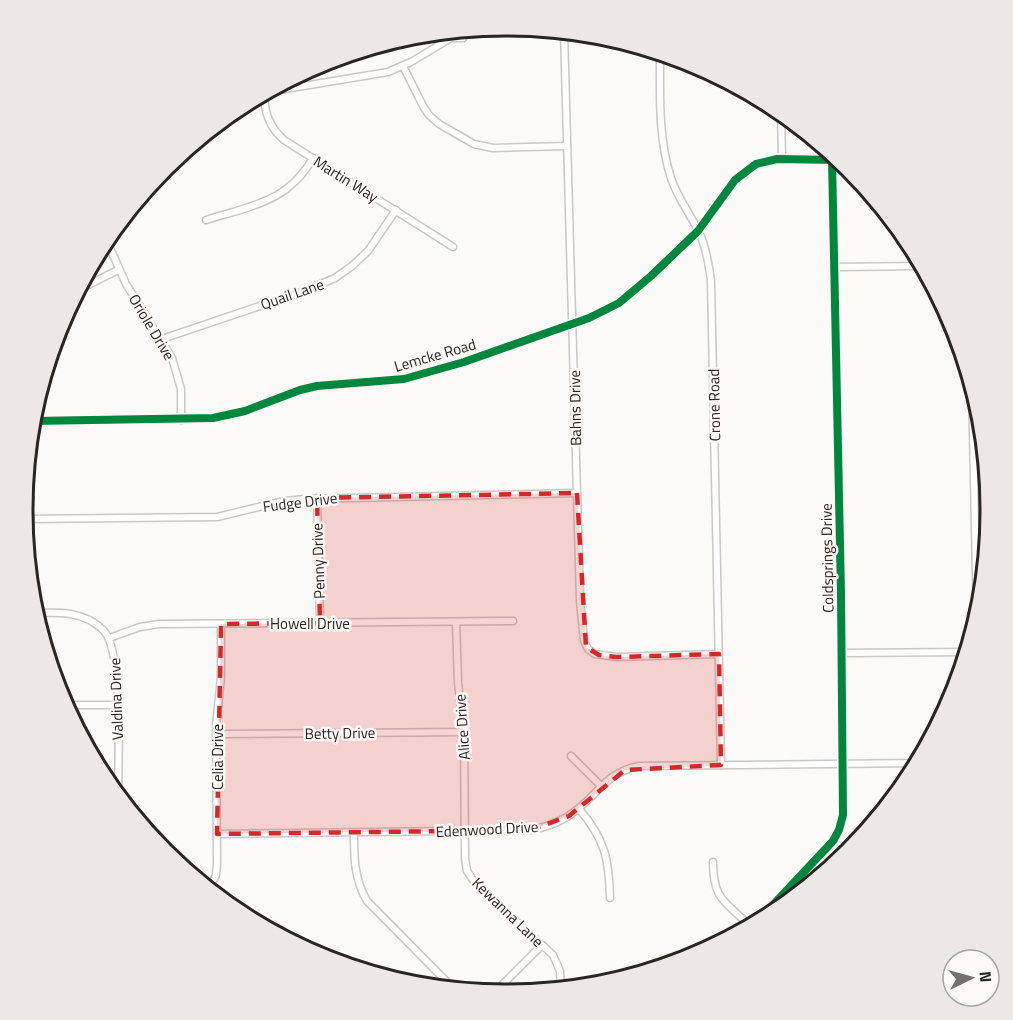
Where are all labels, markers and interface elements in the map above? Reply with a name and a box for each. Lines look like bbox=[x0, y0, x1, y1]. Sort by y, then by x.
street label: Martin Way bbox=[309, 150, 383, 208]
street label: Quail Lane bbox=[257, 272, 327, 316]
street label: Oriole Drive bbox=[123, 290, 181, 364]
street label: Lemcke Road bbox=[391, 332, 479, 378]
street label: Crone Road bbox=[702, 369, 726, 441]
street label: Bahns Drive bbox=[563, 370, 587, 446]
street label: Fudge Drive bbox=[261, 486, 339, 518]
street label: Coldsprings Drive bbox=[815, 503, 839, 613]
street label: Penny Drive bbox=[305, 523, 331, 599]
street label: Howell Drive bbox=[270, 612, 350, 635]
street label: Valdina Drive bbox=[103, 658, 129, 740]
street label: Alice Drive bbox=[448, 693, 476, 761]
street label: Betty Drive bbox=[304, 721, 376, 745]
street label: Celia Drive bbox=[206, 724, 229, 790]
street label: Edenwood Drive bbox=[435, 815, 539, 843]
street label: Kewanna Lane bbox=[467, 872, 549, 952]
north arrow bbox=[941, 948, 1001, 1008]
text: N bbox=[974, 970, 998, 983]

